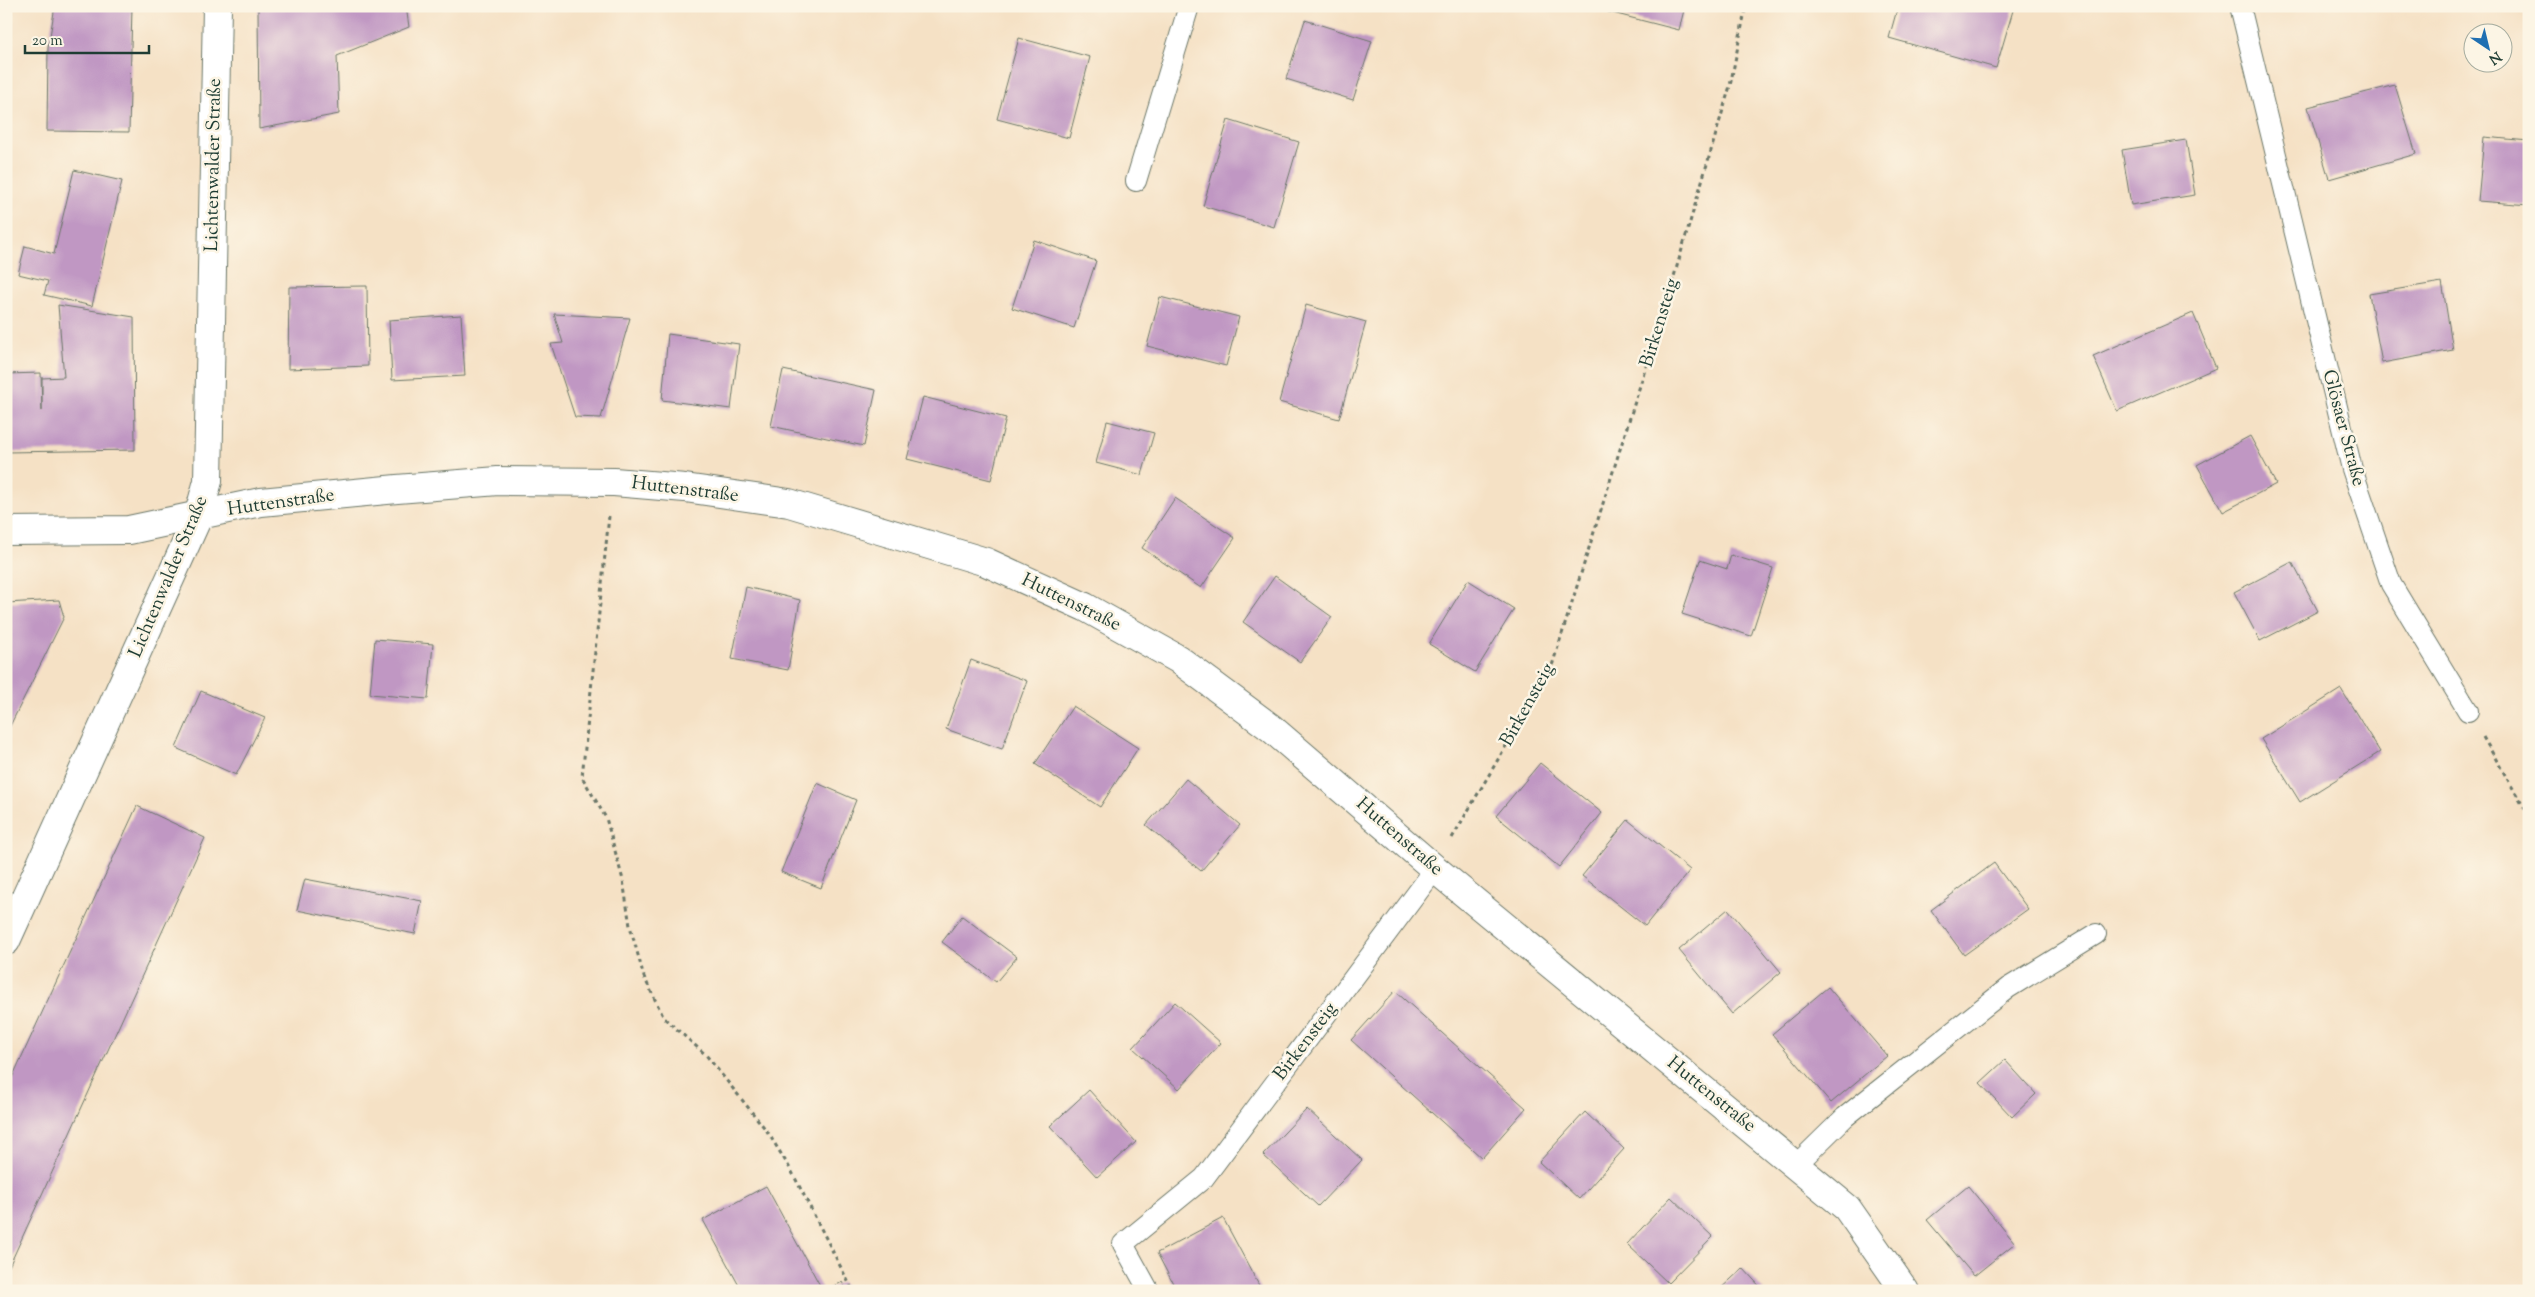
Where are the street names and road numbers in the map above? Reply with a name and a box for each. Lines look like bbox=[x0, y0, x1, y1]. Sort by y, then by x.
street label: Lichtenwalder Straße bbox=[199, 78, 229, 252]
street label: Birkensteig bbox=[1634, 275, 1686, 371]
street label: Glösaer Straße bbox=[2314, 367, 2372, 489]
street label: Huttenstraße bbox=[630, 470, 740, 510]
street label: Huttenstraße bbox=[226, 482, 336, 524]
street label: Lichtenwalder Straße bbox=[123, 492, 215, 662]
street label: Huttenstraße bbox=[1017, 567, 1125, 639]
street label: Birkensteig bbox=[1494, 658, 1562, 752]
street label: Huttenstraße bbox=[1349, 791, 1449, 883]
street label: Birkensteig bbox=[1268, 997, 1344, 1087]
street label: Huttenstraße bbox=[1661, 1051, 1761, 1139]

